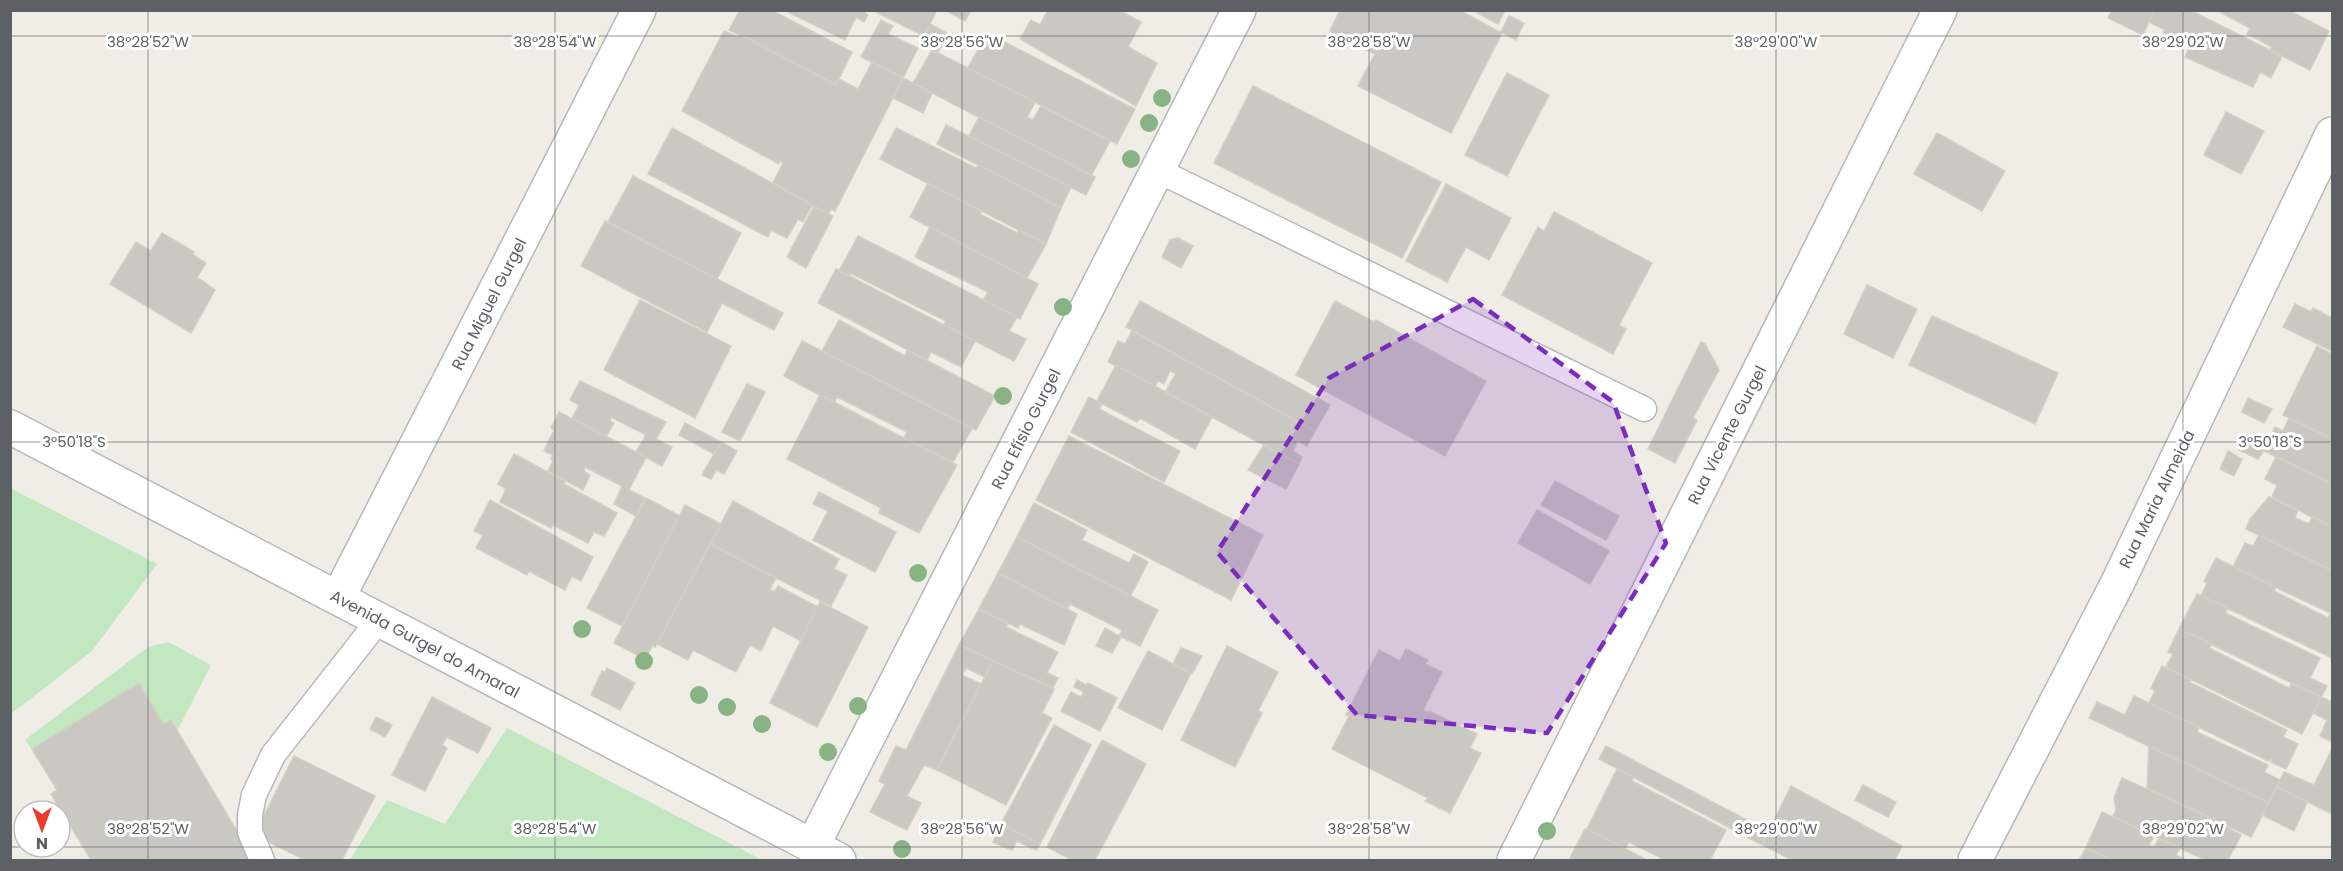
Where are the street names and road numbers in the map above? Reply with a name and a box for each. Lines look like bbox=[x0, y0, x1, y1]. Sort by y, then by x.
street label: Rua Miguel Gurgel bbox=[446, 234, 532, 374]
street label: Rua Vicente Gurgel bbox=[1682, 362, 1772, 508]
street label: Rua Efísio Gurgel bbox=[986, 365, 1066, 493]
street label: Rua Maria Almeida bbox=[2113, 426, 2201, 572]
street label: Avenida Gurgel do Amaral bbox=[326, 584, 524, 704]

